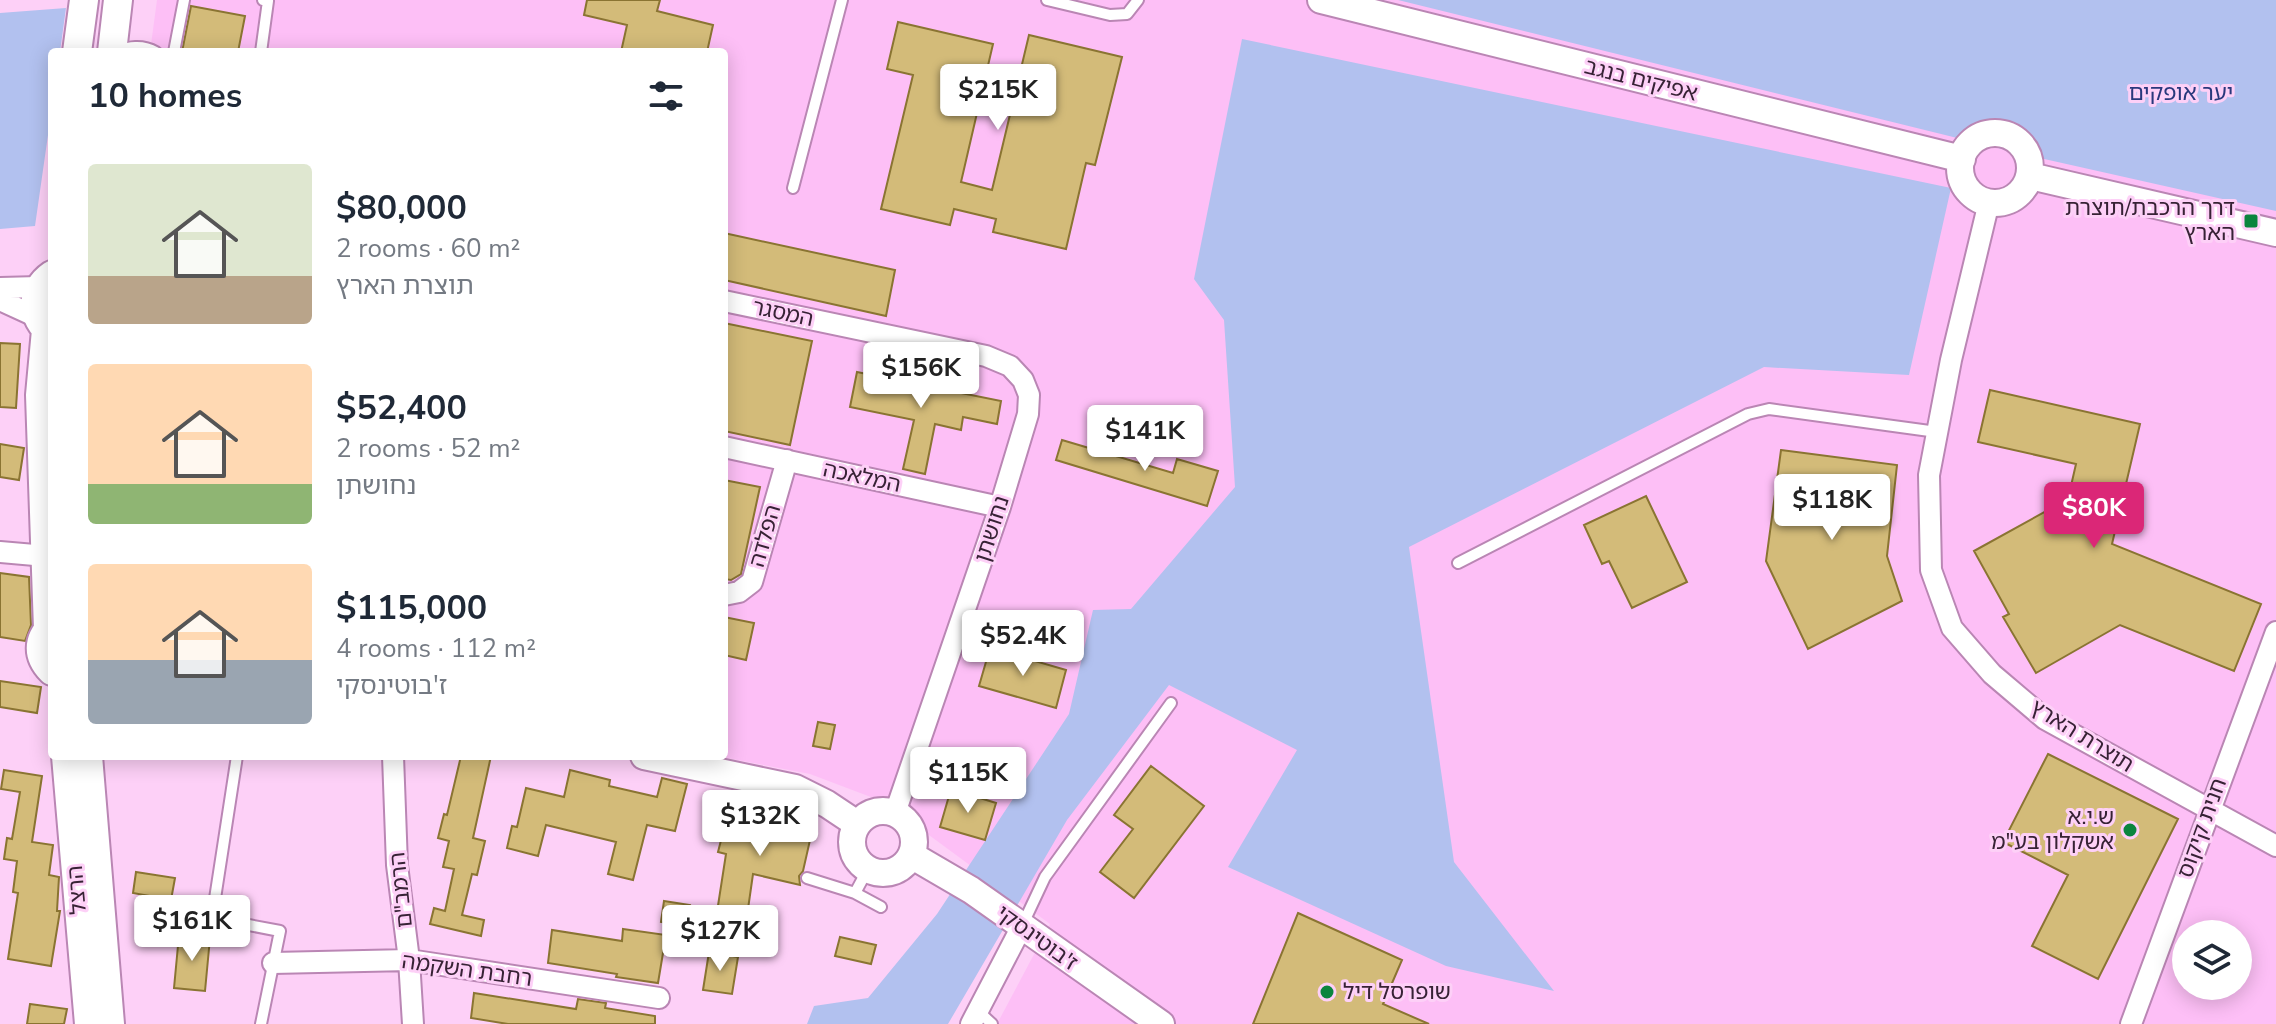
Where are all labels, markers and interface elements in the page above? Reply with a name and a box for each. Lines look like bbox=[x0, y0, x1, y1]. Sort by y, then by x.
street label: אפיקים בנגב bbox=[1581, 51, 1701, 109]
pin: $215K bbox=[942, 64, 1054, 132]
text: $215K bbox=[958, 72, 1038, 107]
text: 10 homes bbox=[88, 73, 242, 119]
icon: filters bbox=[644, 74, 688, 118]
park label: יער אופקים bbox=[2129, 78, 2233, 108]
text: $80,000 bbox=[336, 185, 467, 231]
place label: דרך הרכבת/תוצרת הארץ bbox=[2065, 193, 2235, 248]
icon: home bbox=[152, 196, 248, 292]
marker: דרך הרכבת/תוצרת הארץ bbox=[2242, 212, 2260, 230]
text: 2 rooms · 60 m² bbox=[336, 231, 520, 266]
text: תוצרת הארץ bbox=[336, 268, 474, 303]
street label: המסגר bbox=[750, 292, 816, 334]
pin: $156K bbox=[865, 342, 977, 410]
text: $156K bbox=[881, 350, 961, 385]
text: $52,400 bbox=[336, 385, 467, 431]
icon: home bbox=[152, 396, 248, 492]
pin: $141K bbox=[1089, 405, 1201, 473]
text: $141K bbox=[1105, 413, 1185, 448]
text: 2 rooms · 52 m² bbox=[336, 431, 520, 466]
street label: המלאכה bbox=[820, 454, 904, 500]
text: נחושתן bbox=[336, 468, 416, 503]
pin: $118K bbox=[1776, 474, 1888, 542]
text: $118K bbox=[1792, 482, 1872, 517]
pin: $80K bbox=[2047, 482, 2141, 550]
text: $80K bbox=[2062, 490, 2126, 525]
street label: נחושתן bbox=[967, 492, 1017, 566]
street label: הפלדה bbox=[742, 501, 788, 571]
text: $115,000 bbox=[336, 585, 487, 631]
icon: home bbox=[152, 596, 248, 692]
pin: $52.4K bbox=[958, 610, 1088, 678]
text: $52.4K bbox=[980, 618, 1066, 653]
text: 4 rooms · 112 m² bbox=[336, 631, 536, 666]
text: ז'בוטינסקי bbox=[336, 668, 447, 703]
street label: תוצרת הארץ bbox=[2025, 692, 2139, 780]
pin: $115K bbox=[912, 747, 1024, 815]
text: $115K bbox=[928, 755, 1008, 790]
street label: חנית קיקוס bbox=[2170, 774, 2234, 882]
pin: $132K bbox=[704, 790, 816, 858]
text: $132K bbox=[720, 798, 800, 833]
place label: ש.י.א אשקלון בע"מ bbox=[1991, 802, 2114, 857]
marker: ש.י.א אשקלון בע"מ bbox=[2121, 821, 2139, 839]
street label: הרמב"ם bbox=[382, 851, 420, 929]
street label: הרצל bbox=[60, 864, 94, 916]
pin: $161K bbox=[136, 895, 248, 963]
street label: ז'בוטינסקי bbox=[990, 898, 1084, 978]
text: $161K bbox=[152, 903, 232, 938]
pin: $127K bbox=[664, 905, 776, 973]
text: $127K bbox=[680, 913, 760, 948]
map controls bbox=[2172, 920, 2252, 1000]
button: layers bbox=[2172, 920, 2252, 1000]
street label: רחבת השקמה bbox=[400, 946, 534, 994]
place label: שופרסל דיל bbox=[1343, 977, 1451, 1007]
marker: שופרסל דיל bbox=[1318, 983, 1336, 1001]

